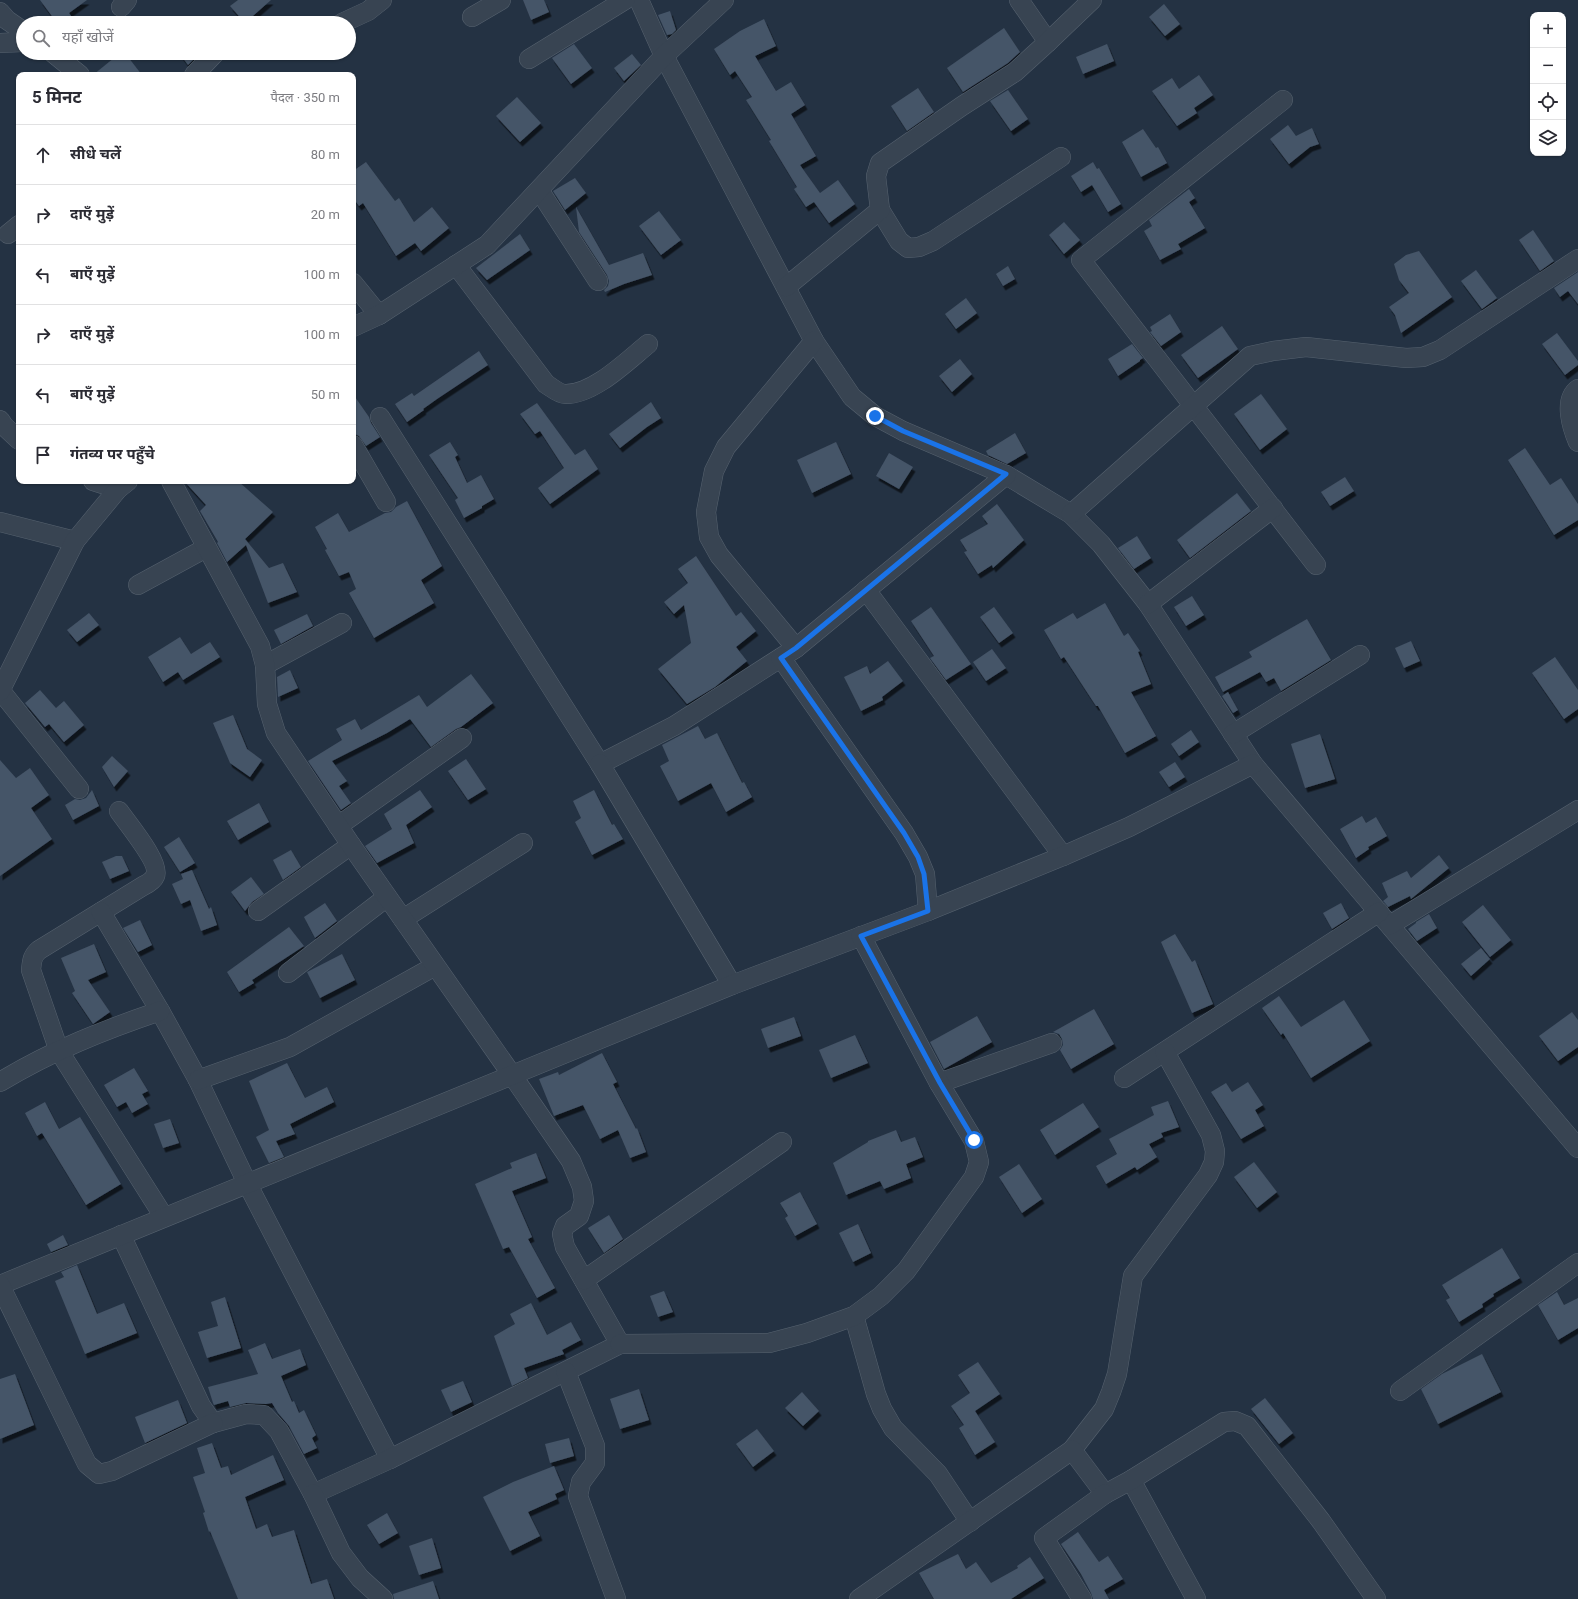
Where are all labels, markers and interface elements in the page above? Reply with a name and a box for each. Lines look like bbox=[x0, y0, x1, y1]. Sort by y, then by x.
map controls bbox=[1530, 12, 1566, 156]
button: + bbox=[1530, 12, 1566, 48]
search box bbox=[16, 16, 356, 60]
icon: search bbox=[30, 27, 52, 49]
text: यहाँ खोजें bbox=[62, 28, 114, 46]
button: − bbox=[1530, 48, 1566, 84]
button: locate bbox=[1530, 84, 1566, 120]
text: 5 मिनट bbox=[32, 87, 82, 107]
text: पैदल · 350 m bbox=[271, 90, 340, 105]
button: layers bbox=[1530, 120, 1566, 156]
icon: ahead bbox=[32, 144, 54, 166]
text: सीधे चलें bbox=[70, 145, 121, 163]
text: 80 m bbox=[311, 147, 340, 162]
icon: right bbox=[32, 204, 54, 226]
text: दाएँ मुड़ें bbox=[70, 205, 114, 223]
text: 20 m bbox=[311, 207, 340, 222]
icon: left bbox=[32, 264, 54, 286]
text: बाएँ मुड़ें bbox=[70, 265, 115, 283]
text: 100 m bbox=[303, 267, 340, 282]
icon: right bbox=[32, 324, 54, 346]
text: दाएँ मुड़ें bbox=[70, 325, 114, 343]
text: 100 m bbox=[303, 327, 340, 342]
icon: left bbox=[32, 384, 54, 406]
text: बाएँ मुड़ें bbox=[70, 385, 115, 403]
text: 50 m bbox=[311, 387, 340, 402]
route end bbox=[866, 407, 884, 425]
icon: arrive bbox=[32, 444, 54, 466]
text: गंतव्य पर पहुँचे bbox=[70, 445, 155, 463]
route start bbox=[965, 1131, 983, 1149]

